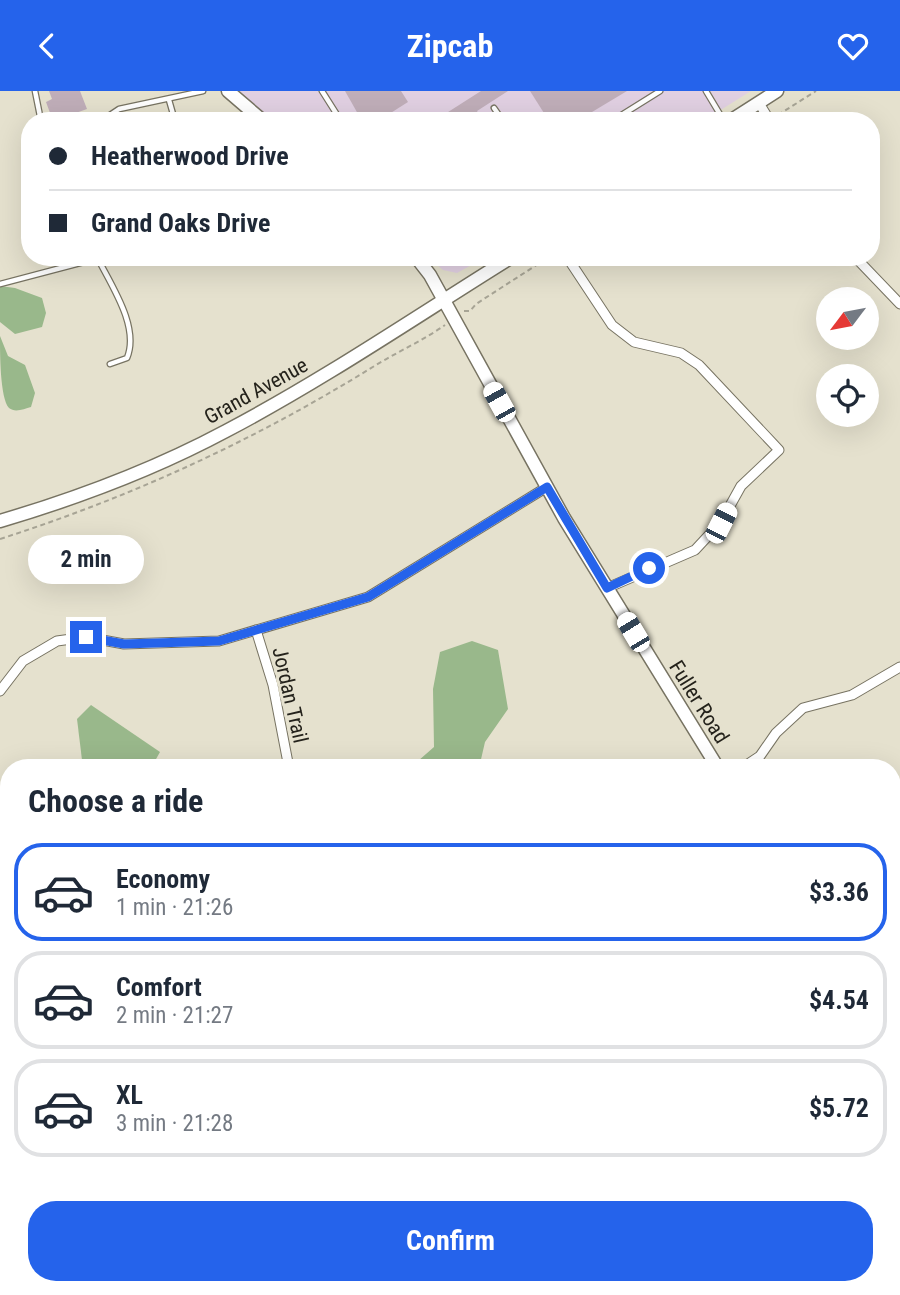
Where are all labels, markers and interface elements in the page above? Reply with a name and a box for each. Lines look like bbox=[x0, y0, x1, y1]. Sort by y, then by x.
icon: back bbox=[28, 27, 66, 65]
text: Zipcab bbox=[407, 27, 493, 65]
icon: heart bbox=[834, 27, 872, 65]
text: Heatherwood Drive bbox=[91, 141, 289, 171]
text: Grand Oaks Drive bbox=[91, 208, 270, 238]
north arrow bbox=[816, 287, 878, 350]
map controls bbox=[816, 287, 879, 427]
street label: Grand Avenue bbox=[200, 353, 312, 429]
button: locate bbox=[816, 364, 879, 427]
car bbox=[480, 379, 519, 425]
car bbox=[703, 500, 740, 546]
callout: 2 min bbox=[28, 535, 144, 585]
text: 2 min bbox=[60, 546, 112, 573]
route start bbox=[633, 552, 665, 584]
car bbox=[614, 609, 653, 655]
route end bbox=[70, 621, 102, 653]
street label: Jordan Trail bbox=[267, 645, 313, 745]
street label: Fuller Road bbox=[664, 656, 734, 748]
text: Choose a ride bbox=[28, 782, 203, 820]
icon: car bbox=[32, 861, 95, 924]
text: Economy bbox=[116, 864, 210, 894]
text: $3.36 bbox=[809, 877, 869, 907]
text: 1 min · 21:26 bbox=[116, 894, 233, 921]
icon: car bbox=[32, 969, 95, 1032]
text: Comfort bbox=[116, 972, 202, 1002]
text: $4.54 bbox=[809, 985, 869, 1015]
text: 2 min · 21:27 bbox=[116, 1002, 233, 1029]
icon: car bbox=[32, 1077, 95, 1140]
text: XL bbox=[116, 1080, 143, 1110]
text: $5.72 bbox=[809, 1093, 869, 1123]
text: 3 min · 21:28 bbox=[116, 1110, 233, 1137]
button: Confirm bbox=[28, 1201, 873, 1281]

